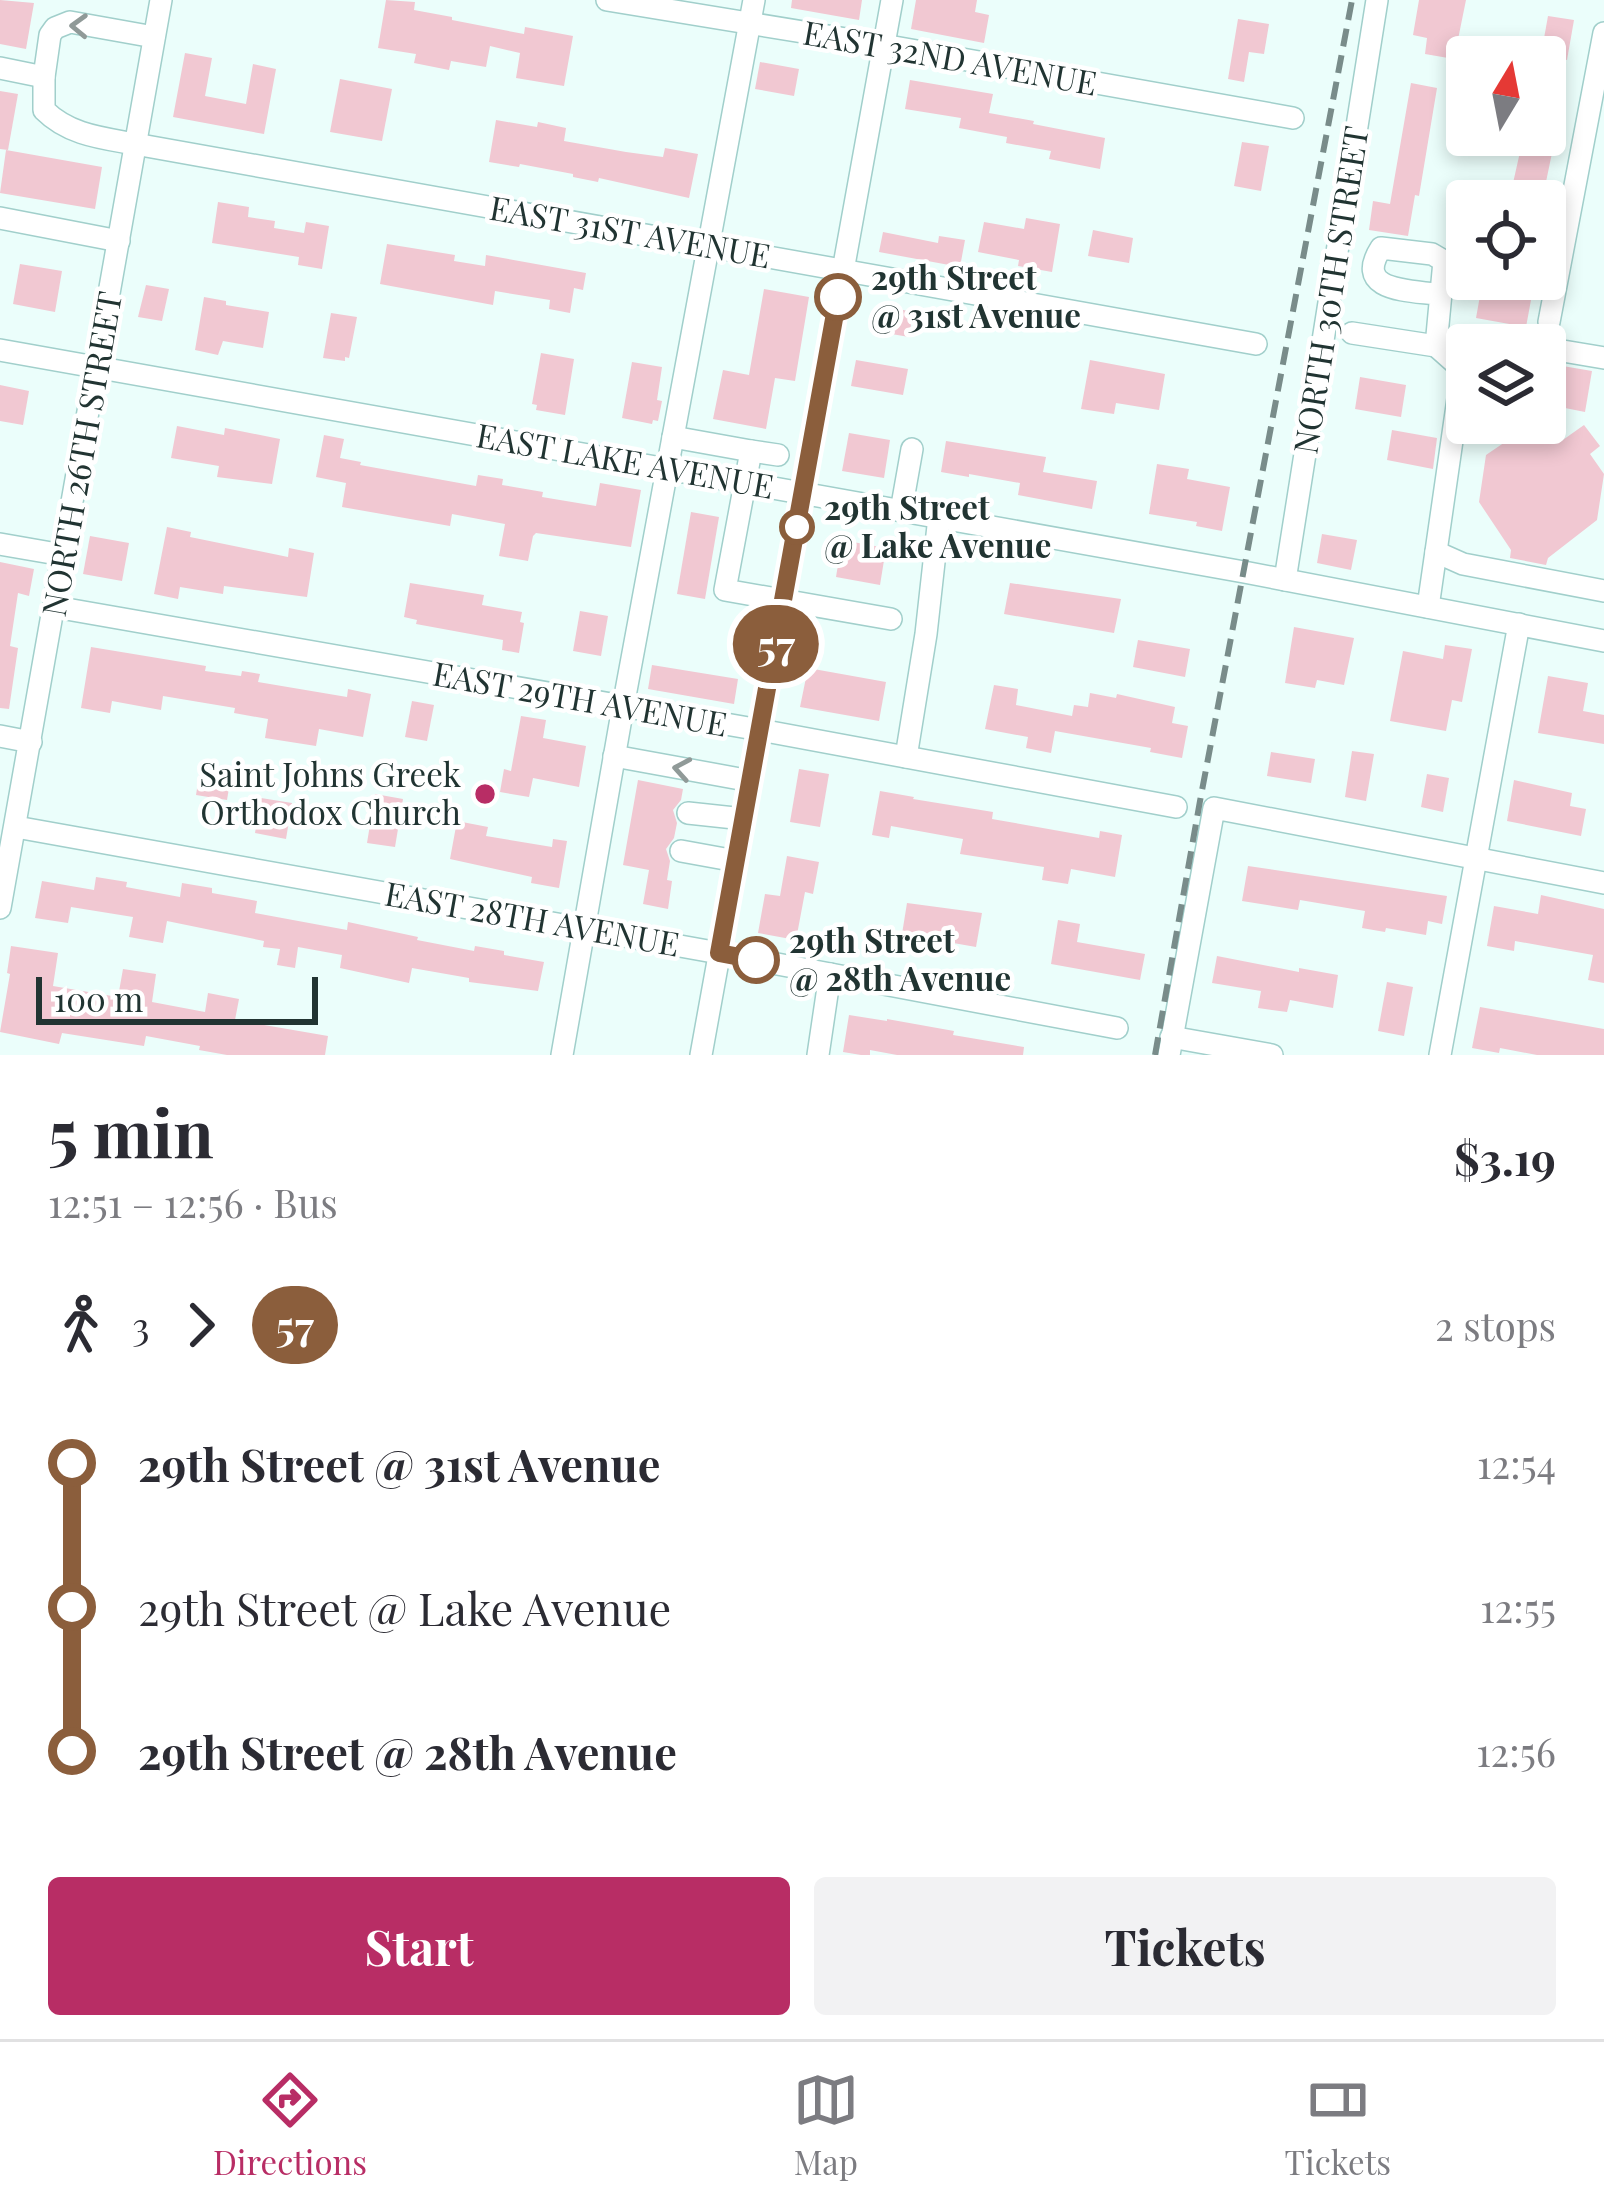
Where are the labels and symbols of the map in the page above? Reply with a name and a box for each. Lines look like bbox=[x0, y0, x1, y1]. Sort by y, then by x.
street label: EAST 32ND AVENUE bbox=[800, 9, 1101, 104]
one-way arrow bbox=[70, 14, 88, 40]
north arrow bbox=[1446, 36, 1566, 156]
street label: NORTH 30TH STREET bbox=[1281, 123, 1377, 457]
street label: EAST 31ST AVENUE bbox=[487, 184, 774, 276]
place label: 29th Street @ 31st Avenue bbox=[871, 254, 1081, 336]
marker: 29th Street @ 31st Avenue bbox=[816, 275, 860, 319]
street label: NORTH 26TH STREET bbox=[30, 288, 130, 619]
street label: EAST LAKE AVENUE bbox=[473, 411, 777, 507]
place label: 29th Street @ Lake Avenue bbox=[824, 484, 1051, 566]
marker: 29th Street @ Lake Avenue bbox=[781, 511, 813, 543]
line badge: 57 bbox=[722, 605, 830, 683]
street label: EAST 29TH AVENUE bbox=[430, 650, 731, 745]
place label: Saint Johns Greek Orthodox Church bbox=[199, 751, 461, 833]
one-way arrow bbox=[673, 757, 693, 782]
marker: Saint Johns Greek Orthodox Church bbox=[472, 781, 498, 807]
street label: EAST 28TH AVENUE bbox=[382, 869, 683, 965]
place label: 29th Street @ 28th Avenue bbox=[789, 917, 1011, 999]
marker: 29th Street @ 28th Avenue bbox=[734, 938, 778, 982]
scale bar bbox=[36, 971, 318, 1024]

